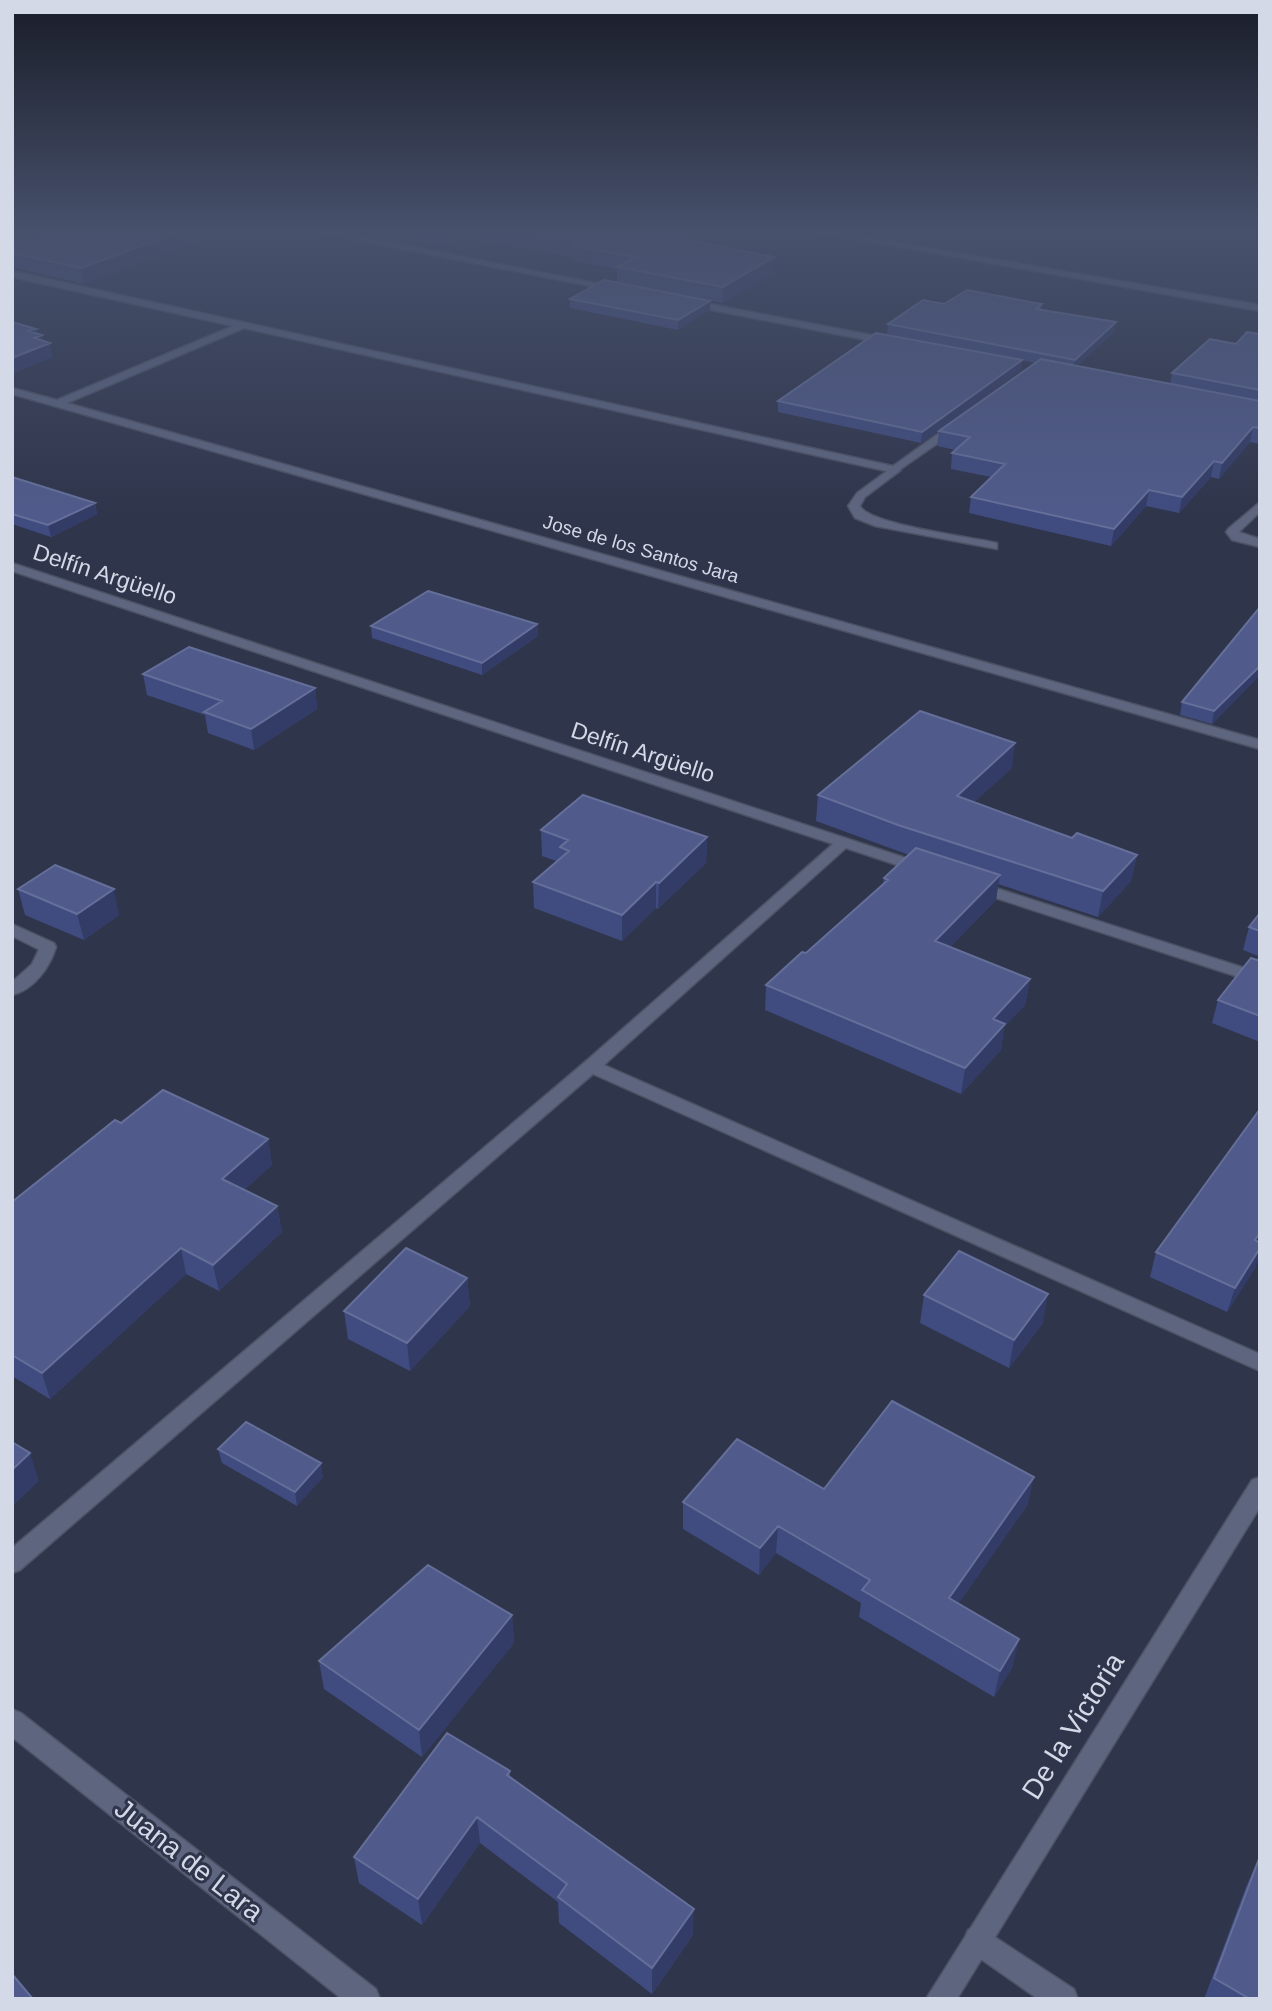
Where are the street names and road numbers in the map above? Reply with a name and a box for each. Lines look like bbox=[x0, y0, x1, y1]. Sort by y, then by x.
street label: Jose de los Santos Jara bbox=[541, 511, 742, 587]
street label: Delfín Argüello bbox=[30, 539, 180, 609]
street label: Delfín Argüello bbox=[568, 717, 718, 787]
street label: De la Victoria bbox=[1016, 1647, 1130, 1805]
street label: Juana de Lara bbox=[109, 1793, 269, 1928]

